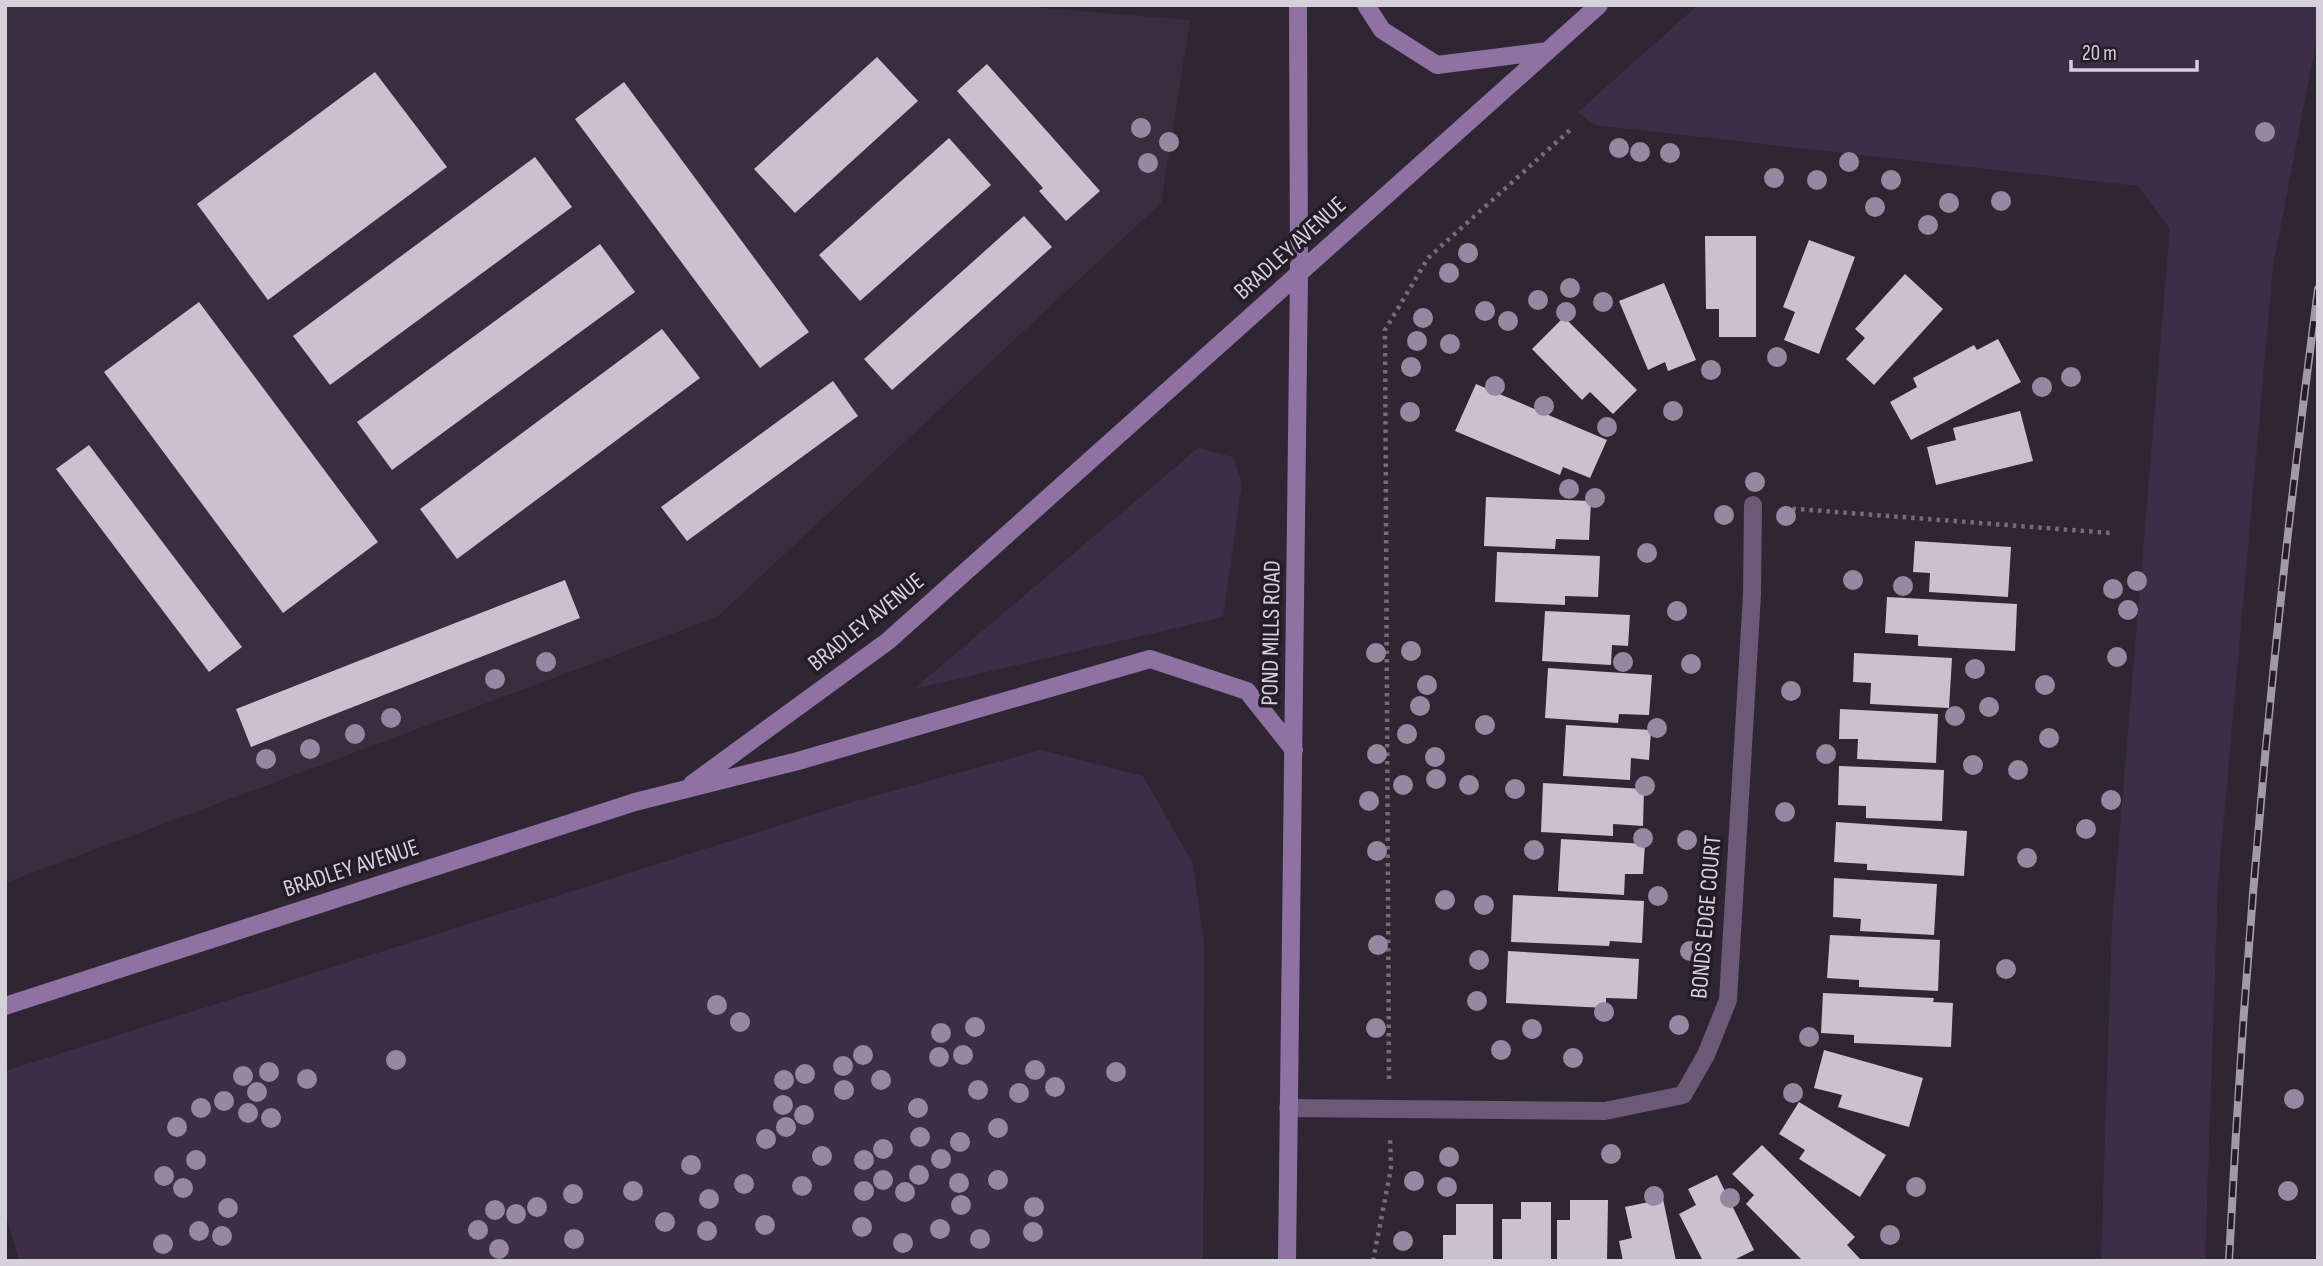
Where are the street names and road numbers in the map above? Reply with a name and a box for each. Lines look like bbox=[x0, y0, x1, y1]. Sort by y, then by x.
street label: BRADLEY AVENUE bbox=[1228, 190, 1352, 306]
street label: POND MILLS ROAD bbox=[1255, 560, 1287, 706]
street label: BRADLEY AVENUE bbox=[802, 567, 930, 677]
street label: BRADLEY AVENUE bbox=[280, 832, 422, 904]
street label: BONDS EDGE COURT bbox=[1684, 834, 1728, 1000]

